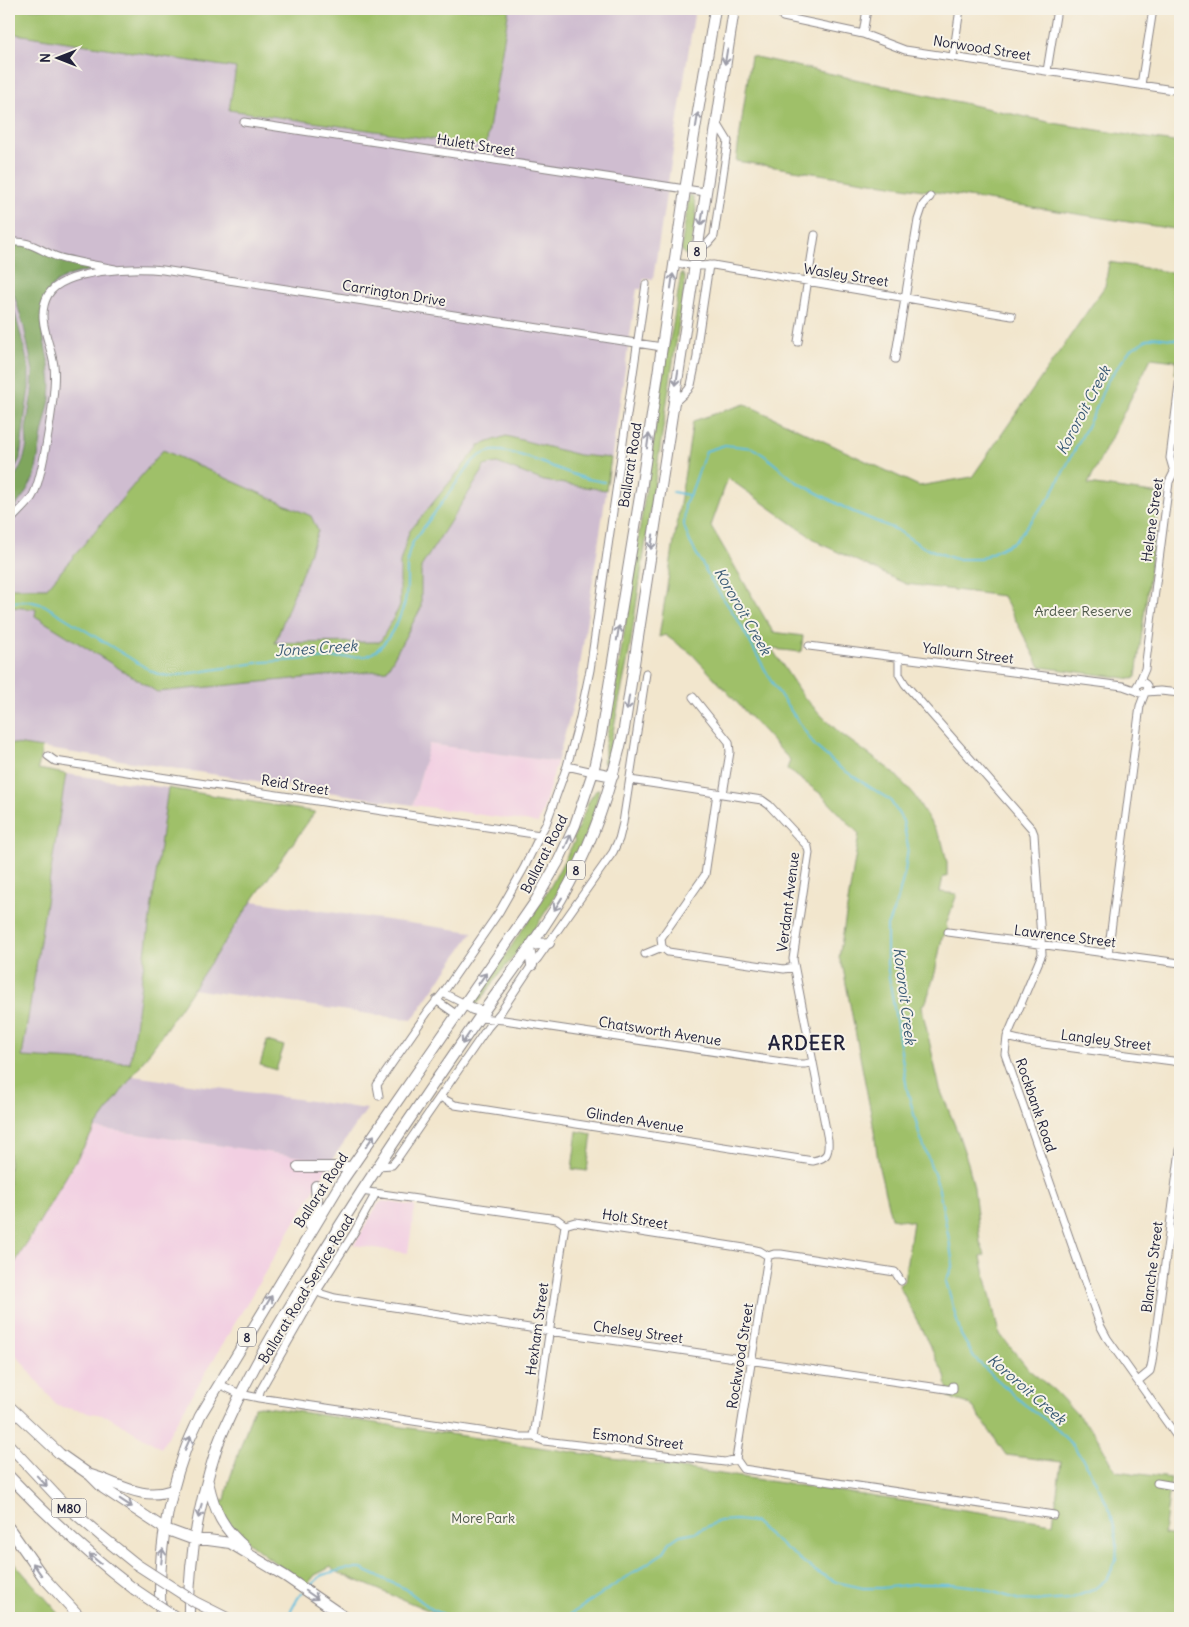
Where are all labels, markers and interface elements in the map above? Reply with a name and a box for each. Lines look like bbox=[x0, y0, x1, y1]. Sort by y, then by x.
street label: Norwood Street bbox=[932, 31, 1032, 65]
north arrow bbox=[32, 32, 82, 82]
one-way arrow bbox=[721, 49, 731, 65]
text: N bbox=[36, 53, 54, 63]
one-way arrow bbox=[692, 113, 702, 129]
street label: Hulett Street bbox=[436, 130, 517, 160]
one-way arrow bbox=[696, 209, 706, 225]
road number: 8 bbox=[688, 242, 706, 260]
street label: Wasley Street bbox=[802, 259, 890, 291]
one-way arrow bbox=[667, 273, 677, 289]
street label: Carrington Drive bbox=[341, 276, 447, 310]
water label: Kororoit Creek bbox=[1052, 361, 1115, 458]
one-way arrow bbox=[672, 370, 682, 386]
street label: Ballarat Road bbox=[614, 421, 646, 509]
one-way arrow bbox=[643, 434, 653, 450]
street label: Helene Street bbox=[1137, 477, 1167, 563]
one-way arrow bbox=[647, 533, 657, 549]
water label: Kororoit Creek bbox=[710, 564, 776, 659]
park label: Ardeer Reserve bbox=[1035, 602, 1131, 620]
one-way arrow bbox=[614, 625, 624, 641]
water label: Jones Creek bbox=[274, 636, 359, 660]
street label: Yallourn Street bbox=[921, 638, 1015, 668]
one-way arrow bbox=[623, 694, 633, 710]
street label: Reid Street bbox=[260, 771, 330, 799]
street label: Ballarat Road bbox=[516, 812, 572, 896]
one-way arrow bbox=[563, 834, 573, 849]
street label: Verdant Avenue bbox=[773, 851, 803, 953]
road number: 8 bbox=[567, 860, 585, 880]
one-way arrow bbox=[552, 897, 562, 911]
street label: Lawrence Street bbox=[1013, 921, 1117, 951]
water label: Kororoit Creek bbox=[890, 946, 921, 1047]
one-way arrow bbox=[477, 972, 487, 986]
street label: Chatsworth Avenue bbox=[597, 1012, 723, 1050]
street label: Langley Street bbox=[1060, 1026, 1152, 1054]
one-way arrow bbox=[461, 1031, 471, 1045]
district label: ARDEER bbox=[768, 1031, 846, 1055]
street label: Rockbank Road bbox=[1012, 1056, 1060, 1154]
street label: Glinden Avenue bbox=[585, 1103, 685, 1137]
one-way arrow bbox=[365, 1135, 375, 1149]
street label: Ballarat Road bbox=[290, 1149, 352, 1231]
street label: Holt Street bbox=[601, 1205, 670, 1233]
street label: Ballarat Road Service Road bbox=[254, 1211, 358, 1367]
street label: Blanche Street bbox=[1137, 1220, 1167, 1314]
street label: Hexham Street bbox=[522, 1281, 552, 1377]
one-way arrow bbox=[264, 1296, 274, 1310]
street label: Rockwood Street bbox=[723, 1302, 757, 1410]
street label: Chelsey Street bbox=[592, 1317, 684, 1347]
road number: 8 bbox=[238, 1328, 256, 1346]
water label: Kororoit Creek bbox=[984, 1350, 1071, 1429]
street label: Esmond Street bbox=[591, 1424, 685, 1454]
one-way arrow bbox=[184, 1436, 194, 1451]
one-way arrow bbox=[36, 1474, 48, 1487]
road number: M80 bbox=[52, 1499, 86, 1518]
one-way arrow bbox=[119, 1499, 133, 1509]
one-way arrow bbox=[195, 1502, 204, 1518]
park label: More Park bbox=[451, 1509, 515, 1527]
one-way arrow bbox=[157, 1548, 167, 1564]
one-way arrow bbox=[89, 1553, 102, 1565]
one-way arrow bbox=[32, 1562, 42, 1576]
one-way arrow bbox=[305, 1590, 319, 1600]

